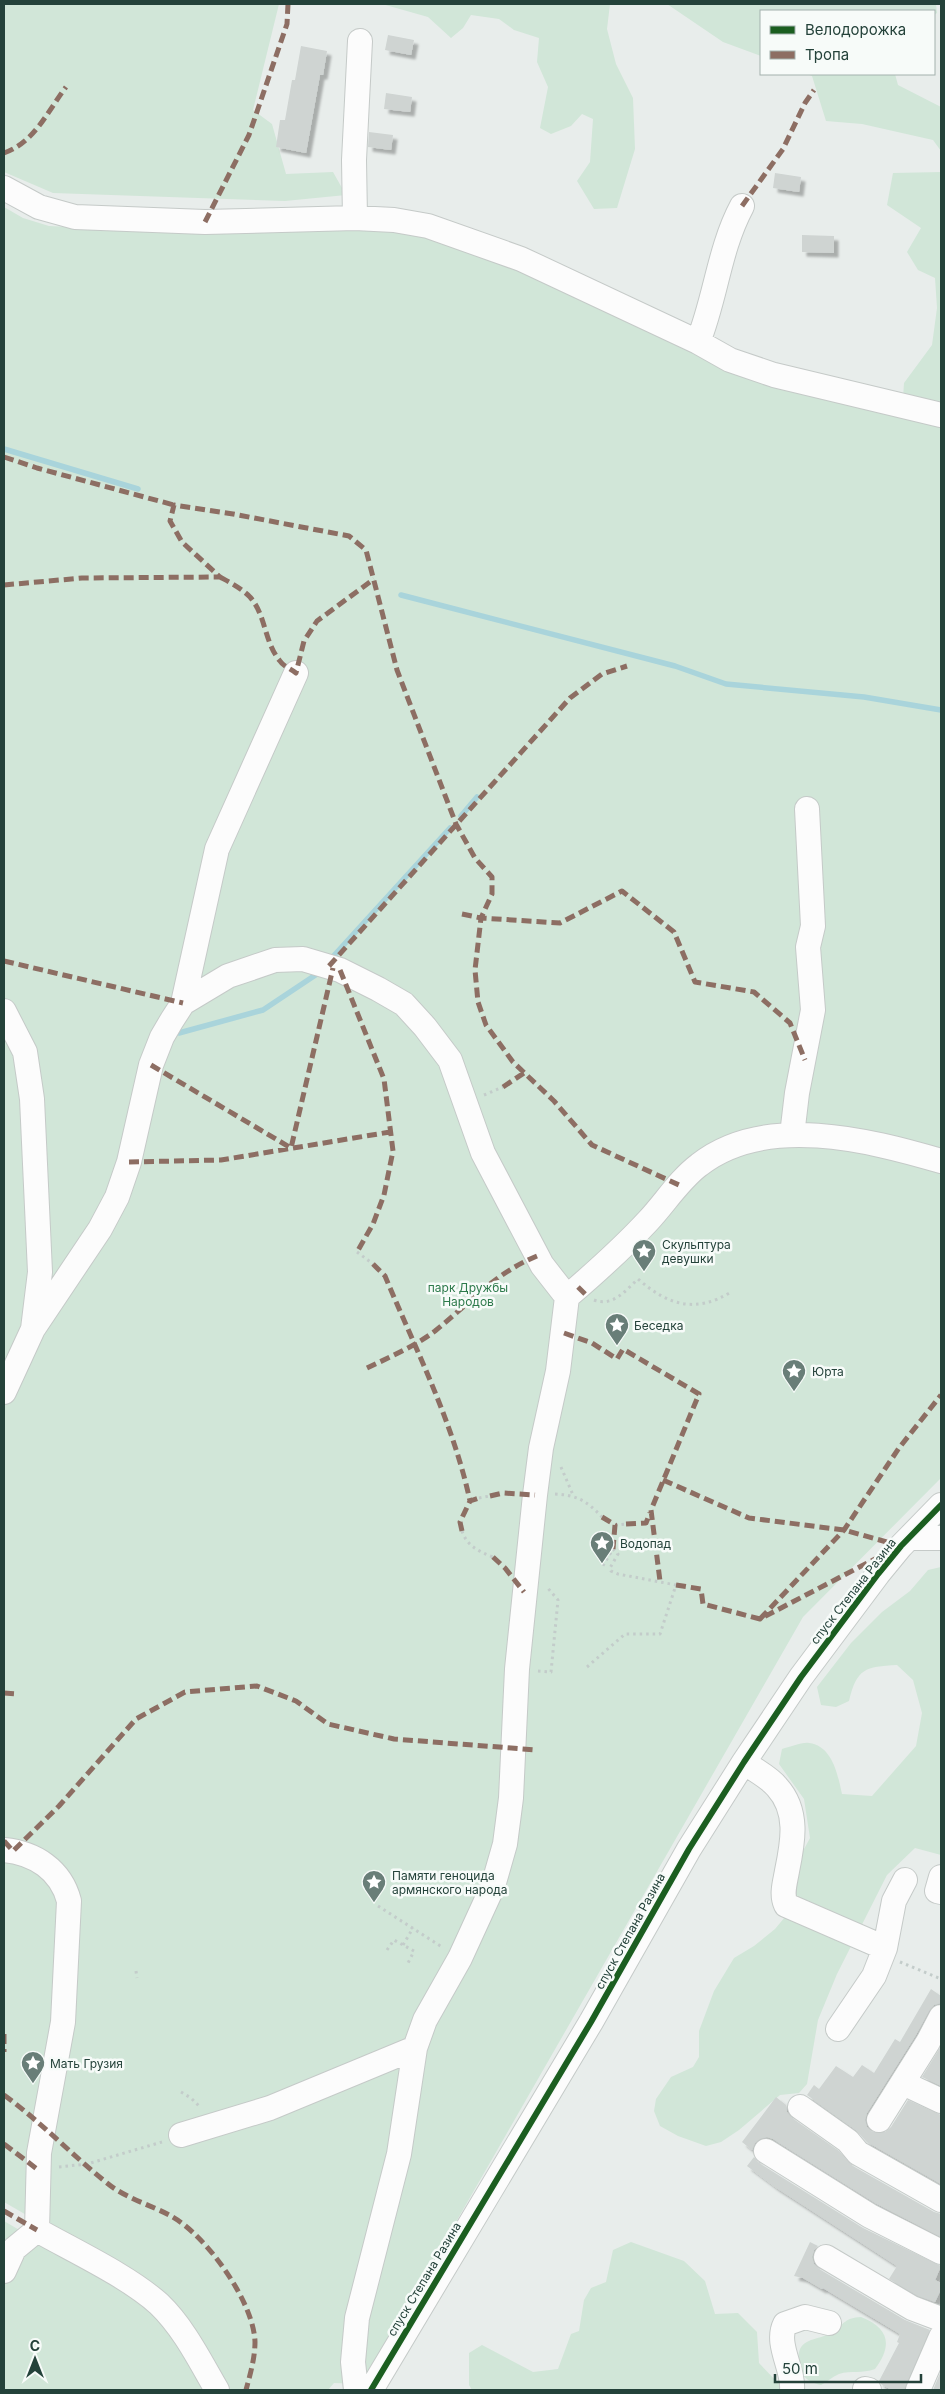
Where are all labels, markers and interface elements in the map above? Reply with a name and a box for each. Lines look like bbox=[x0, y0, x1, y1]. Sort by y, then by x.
legend bbox=[760, 10, 935, 75]
text: Велодорожка bbox=[805, 20, 906, 39]
text: Тропа bbox=[805, 45, 849, 64]
place label: Скульптура девушки bbox=[662, 1237, 731, 1266]
place icon: Скульптура девушки bbox=[631, 1238, 657, 1272]
park label: парк Дружбы Народов bbox=[428, 1280, 508, 1309]
place icon: Беседка bbox=[604, 1312, 630, 1346]
place label: Беседка bbox=[634, 1318, 683, 1333]
place icon: Юрта bbox=[781, 1358, 807, 1392]
place label: Юрта bbox=[812, 1364, 844, 1379]
place icon: Водопад bbox=[589, 1530, 615, 1564]
street label: спуск Степана Разина bbox=[807, 1535, 899, 1647]
place label: Водопад bbox=[620, 1536, 672, 1551]
place label: Памяти геноцида армянского народа bbox=[392, 1868, 508, 1897]
place icon: Памяти геноцида армянского народа bbox=[361, 1869, 387, 1903]
street label: спуск Степана Разина bbox=[592, 1870, 668, 1992]
place icon: Мать Грузия bbox=[20, 2050, 46, 2084]
place label: Мать Грузия bbox=[50, 2056, 123, 2071]
street label: спуск Степана Разина bbox=[384, 2219, 464, 2339]
north arrow bbox=[10, 2334, 60, 2384]
text: С bbox=[30, 2337, 40, 2354]
scale bar bbox=[775, 2352, 921, 2384]
text: 50 m bbox=[782, 2359, 818, 2378]

